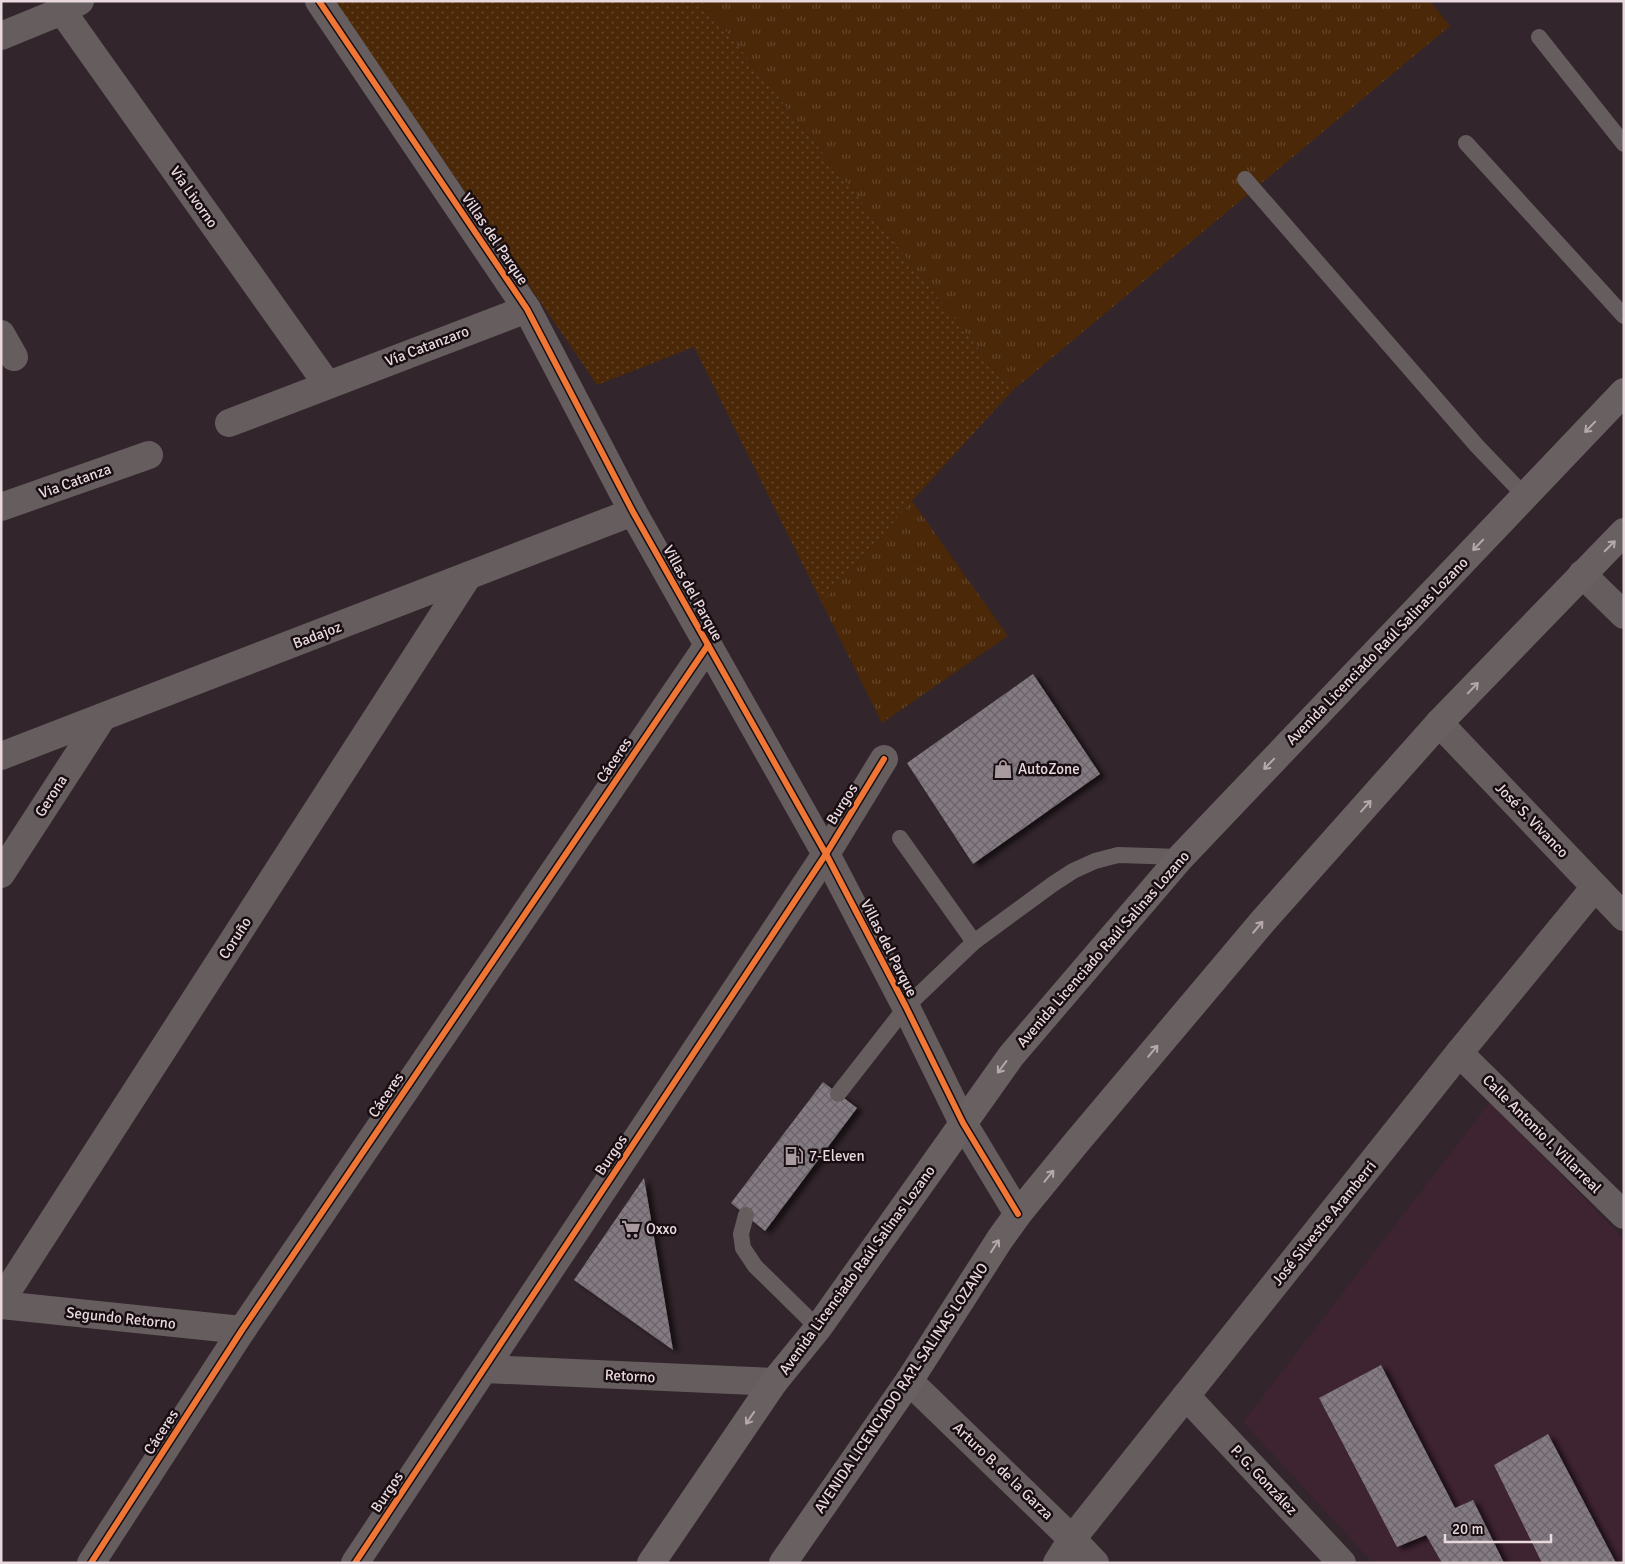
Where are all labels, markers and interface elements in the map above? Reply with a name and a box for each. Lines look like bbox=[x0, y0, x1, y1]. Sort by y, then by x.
street label: Vía Livorno bbox=[166, 163, 222, 231]
street label: Villas del Parque bbox=[458, 190, 532, 288]
street label: Vía Catanzaro bbox=[383, 322, 472, 370]
one-way arrow bbox=[1584, 421, 1596, 434]
street label: Via Catanza bbox=[37, 460, 113, 502]
one-way arrow bbox=[1472, 539, 1484, 551]
one-way arrow bbox=[1604, 539, 1616, 552]
street label: Villas del Parque bbox=[659, 542, 727, 644]
street label: Avenida Licenciado Raúl Salinas Lozano bbox=[1282, 553, 1472, 749]
street label: Badajoz bbox=[290, 617, 344, 652]
one-way arrow bbox=[1467, 682, 1479, 694]
street label: Cáceres bbox=[592, 734, 636, 786]
one-way arrow bbox=[1263, 757, 1275, 770]
shop icon: AutoZone bbox=[992, 758, 1014, 780]
place label: AutoZone bbox=[1018, 760, 1080, 778]
street label: Gerona bbox=[31, 772, 71, 820]
street label: José S. Vivanco bbox=[1492, 779, 1572, 861]
street label: Burgos bbox=[822, 780, 862, 828]
one-way arrow bbox=[1360, 799, 1372, 812]
street label: Avenida Licenciado Raúl Salinas Lozano bbox=[1013, 847, 1193, 1051]
street label: Villas del Parque bbox=[857, 896, 921, 1000]
street label: Coruño bbox=[215, 913, 255, 962]
one-way arrow bbox=[1252, 921, 1264, 934]
one-way arrow bbox=[1147, 1045, 1159, 1058]
one-way arrow bbox=[997, 1060, 1007, 1074]
street label: Cáceres bbox=[364, 1069, 408, 1121]
street label: Calle Antonio I. Villarreal bbox=[1479, 1071, 1605, 1197]
street label: Burgos bbox=[591, 1131, 631, 1179]
fuel station icon: 7-Eleven bbox=[783, 1145, 805, 1167]
place label: 7-Eleven bbox=[809, 1147, 865, 1165]
street label: José Silvestre Aramberri bbox=[1268, 1157, 1380, 1289]
street label: Avenida Licenciado Raúl Salinas Lozano bbox=[775, 1162, 939, 1378]
one-way arrow bbox=[1043, 1170, 1054, 1183]
supermarket icon: Oxxo bbox=[620, 1218, 642, 1240]
place label: Oxxo bbox=[646, 1220, 677, 1238]
one-way arrow bbox=[990, 1239, 1001, 1253]
street label: AVENIDA LICENCIADO RA?L SALINAS LOZANO bbox=[810, 1259, 992, 1516]
street label: Segundo Retorno bbox=[65, 1303, 177, 1333]
street label: Retorno bbox=[604, 1366, 656, 1386]
street label: Cáceres bbox=[140, 1406, 182, 1458]
one-way arrow bbox=[745, 1411, 755, 1425]
street label: Arturo B. de la Garza bbox=[949, 1419, 1057, 1523]
street label: P. G. González bbox=[1227, 1441, 1301, 1519]
street label: Burgos bbox=[367, 1468, 407, 1516]
scale bar bbox=[1445, 1512, 1551, 1544]
text: 20 m bbox=[1452, 1520, 1483, 1538]

